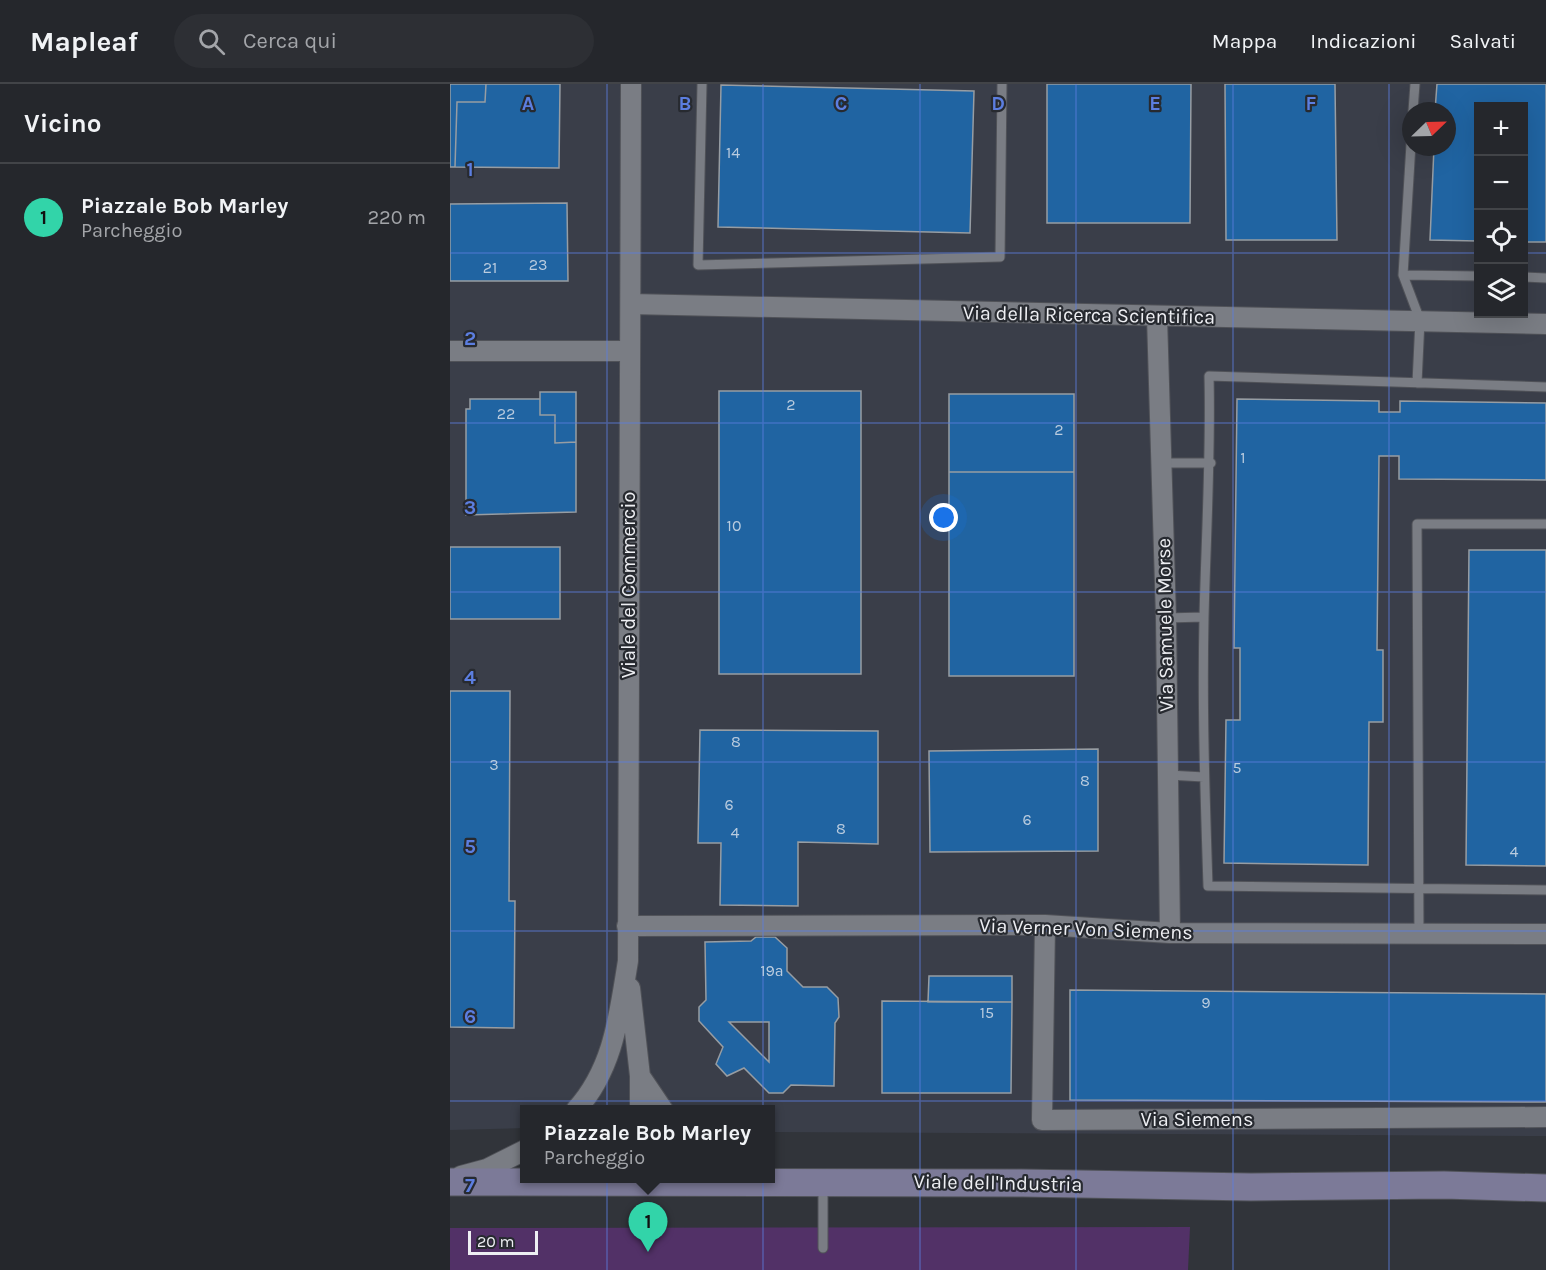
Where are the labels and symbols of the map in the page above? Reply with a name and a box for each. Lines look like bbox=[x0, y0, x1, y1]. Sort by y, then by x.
text: A bbox=[522, 92, 535, 115]
text: B bbox=[679, 92, 691, 115]
text: C bbox=[835, 92, 847, 115]
text: D bbox=[991, 92, 1005, 115]
text: E bbox=[1149, 92, 1161, 115]
text: F bbox=[1306, 92, 1317, 115]
north arrow bbox=[1402, 102, 1456, 156]
house number: 14 bbox=[726, 143, 740, 162]
text: 1 bbox=[466, 158, 474, 181]
house number: 23 bbox=[529, 255, 547, 274]
house number: 21 bbox=[483, 258, 497, 277]
street label: Via della Ricerca Scientifica bbox=[963, 301, 1215, 329]
text: 2 bbox=[464, 327, 476, 350]
house number: 2 bbox=[786, 395, 796, 414]
house number: 22 bbox=[497, 404, 515, 423]
house number: 2 bbox=[1054, 420, 1064, 439]
house number: 1 bbox=[1240, 448, 1246, 467]
street label: Viale del Commercio bbox=[617, 492, 640, 678]
text: 3 bbox=[464, 496, 476, 519]
your location bbox=[929, 503, 958, 532]
house number: 10 bbox=[727, 516, 741, 535]
street label: Via Samuele Morse bbox=[1152, 538, 1178, 712]
text: 4 bbox=[464, 666, 476, 689]
house number: 8 bbox=[731, 732, 741, 751]
house number: 3 bbox=[489, 755, 499, 774]
house number: 5 bbox=[1232, 758, 1242, 777]
house number: 8 bbox=[1080, 771, 1090, 790]
house number: 6 bbox=[724, 795, 734, 814]
house number: 6 bbox=[1022, 810, 1032, 829]
house number: 8 bbox=[836, 819, 846, 838]
house number: 4 bbox=[731, 823, 740, 842]
text: 5 bbox=[464, 835, 476, 858]
house number: 4 bbox=[1510, 842, 1519, 861]
street label: Via Verner Von Siemens bbox=[979, 914, 1193, 944]
house number: 19a bbox=[760, 961, 784, 980]
house number: 9 bbox=[1201, 993, 1211, 1012]
house number: 15 bbox=[980, 1003, 994, 1022]
text: 6 bbox=[464, 1005, 476, 1028]
street label: Via Siemens bbox=[1141, 1108, 1253, 1131]
street label: Viale dell'Industria bbox=[913, 1170, 1083, 1196]
text: 7 bbox=[465, 1174, 475, 1197]
pin: 1 bbox=[628, 1202, 668, 1252]
scale bar bbox=[468, 1228, 538, 1256]

